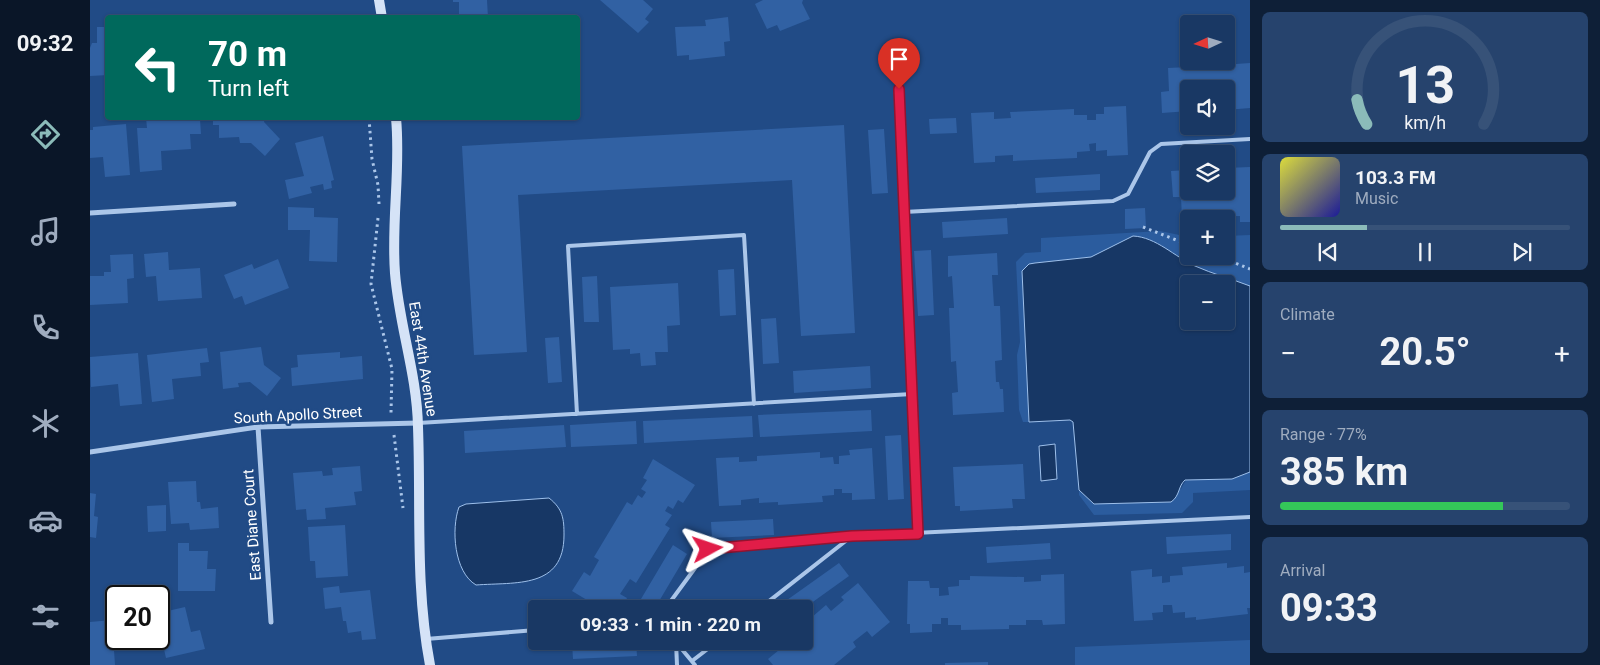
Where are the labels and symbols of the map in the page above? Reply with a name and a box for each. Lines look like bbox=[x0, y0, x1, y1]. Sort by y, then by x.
north arrow bbox=[1180, 15, 1235, 70]
pin bbox=[878, 38, 920, 89]
street label: East 44th Avenue bbox=[405, 300, 441, 418]
street label: South Apollo Street bbox=[233, 403, 363, 427]
street label: East Diane Court bbox=[239, 469, 265, 581]
position arrow bbox=[681, 522, 733, 574]
speed limit sign: 20 bbox=[105, 585, 170, 650]

